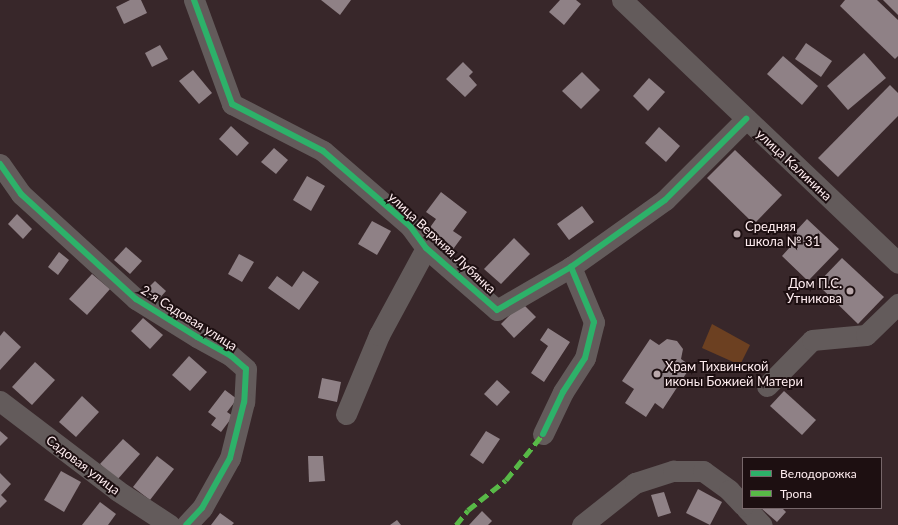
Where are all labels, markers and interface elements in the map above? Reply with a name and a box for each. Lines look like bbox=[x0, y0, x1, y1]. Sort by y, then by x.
street label: улица Калинина bbox=[753, 126, 835, 204]
street label: улица Верхняя Лубянка bbox=[385, 189, 499, 297]
place label: Средняя школа № 31 bbox=[745, 219, 820, 250]
marker: Средняя школа № 31 bbox=[732, 229, 742, 239]
place label: Дом П.С. Утникова bbox=[786, 276, 842, 307]
street label: 2-я Садовая улица bbox=[138, 282, 240, 354]
marker: Дом П.С. Утникова bbox=[845, 286, 855, 296]
place label: Храм Тихвинской иконы Божией Матери bbox=[665, 359, 803, 390]
marker: Храм Тихвинской иконы Божией Матери bbox=[652, 369, 662, 379]
street label: Садовая улица bbox=[43, 432, 123, 498]
legend bbox=[742, 457, 882, 509]
text: Велодорожка bbox=[780, 466, 857, 481]
text: Тропа bbox=[780, 486, 812, 501]

